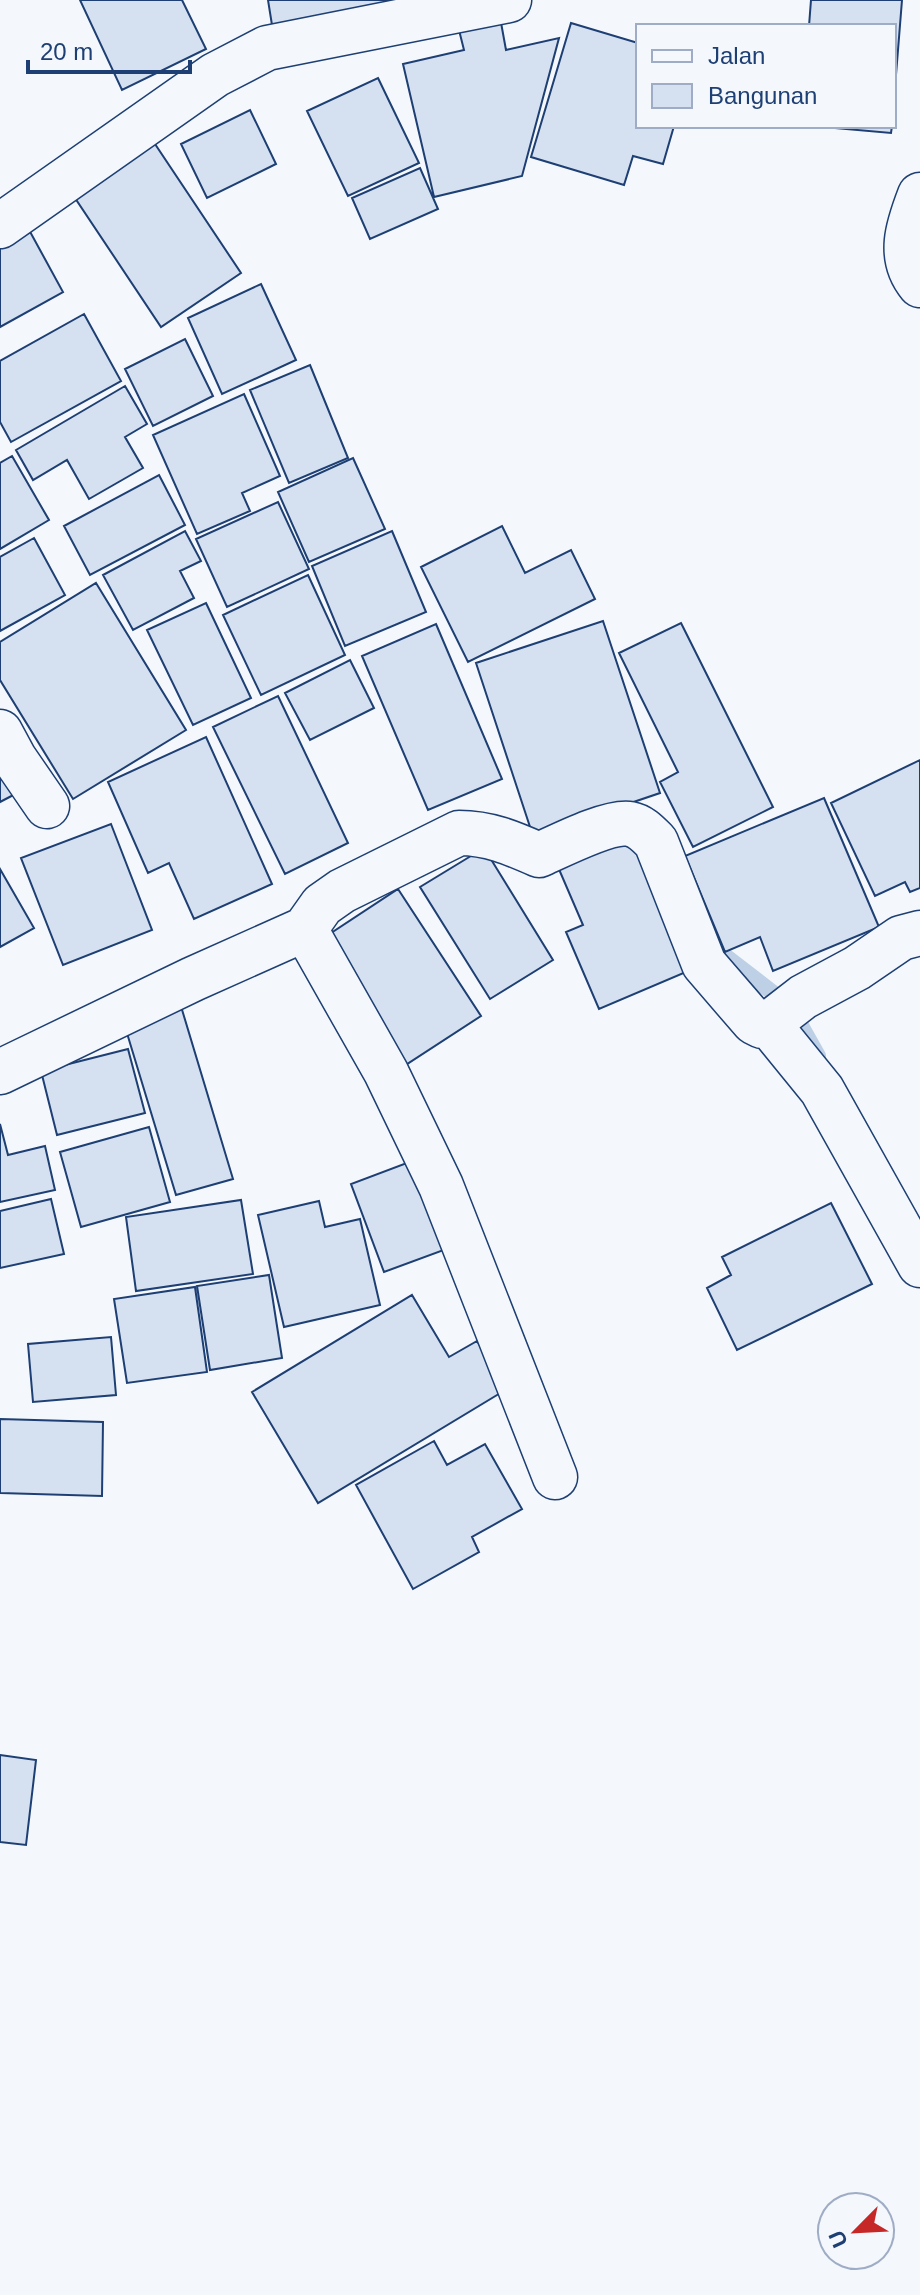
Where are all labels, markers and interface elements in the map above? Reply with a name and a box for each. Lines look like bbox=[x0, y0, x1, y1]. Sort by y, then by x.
scale bar bbox=[28, 24, 190, 74]
legend bbox=[636, 24, 896, 128]
text: 20 m bbox=[40, 38, 93, 65]
text: Jalan bbox=[708, 42, 765, 69]
text: Bangunan bbox=[708, 82, 817, 109]
north arrow bbox=[816, 2191, 896, 2271]
text: U bbox=[824, 2227, 853, 2251]

